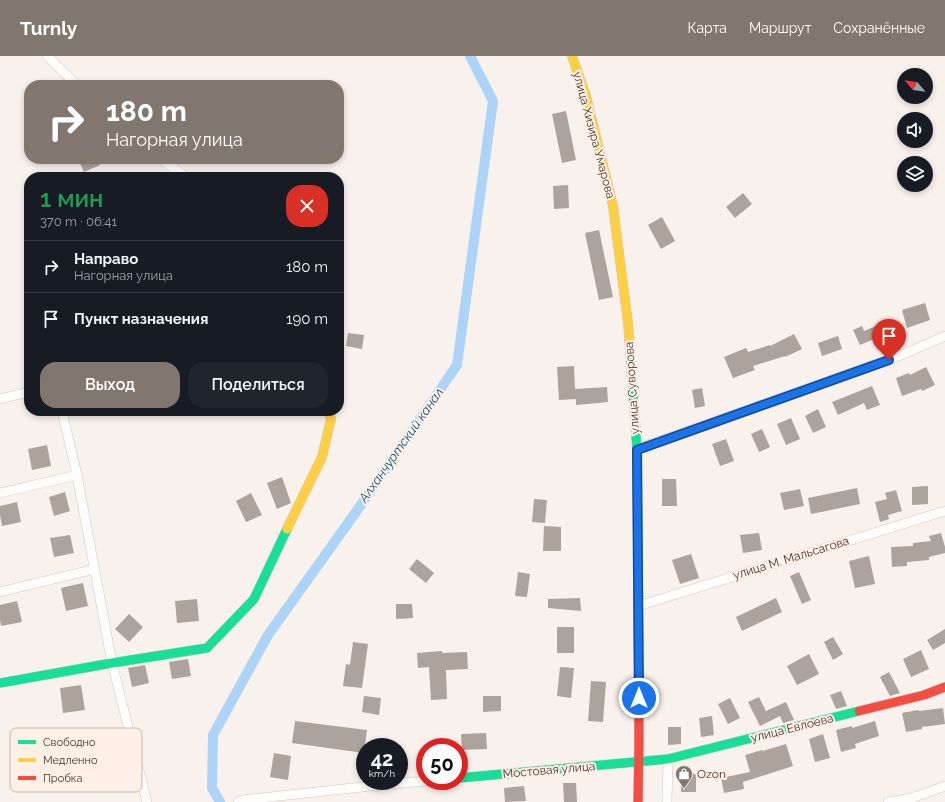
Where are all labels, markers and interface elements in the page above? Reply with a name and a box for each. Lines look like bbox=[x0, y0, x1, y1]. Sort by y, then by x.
text: Turnly bbox=[20, 17, 77, 39]
text: Карта bbox=[688, 20, 727, 36]
text: Маршрут bbox=[749, 20, 811, 36]
text: Сохранённые bbox=[833, 20, 925, 36]
north arrow bbox=[897, 68, 933, 104]
map controls bbox=[897, 68, 933, 192]
street label: улица Хизира Умарова bbox=[570, 70, 618, 200]
text: 180 m bbox=[106, 95, 187, 128]
icon: right bbox=[40, 96, 92, 148]
button: sound bbox=[897, 112, 933, 148]
text: Нагорная улица bbox=[106, 129, 243, 150]
button: layers bbox=[897, 156, 933, 192]
text: 1 мин bbox=[40, 184, 103, 213]
button: close bbox=[286, 185, 328, 227]
text: 370 m · 06:41 bbox=[40, 214, 117, 229]
text: Направо bbox=[74, 250, 138, 268]
icon: right bbox=[40, 256, 62, 278]
text: 180 m bbox=[286, 258, 328, 276]
text: Нагорная улица bbox=[74, 268, 173, 283]
icon: arrive bbox=[40, 308, 62, 330]
text: Пункт назначения bbox=[74, 310, 208, 328]
text: 190 m bbox=[286, 310, 328, 328]
pin bbox=[872, 319, 906, 360]
icon: arrive bbox=[878, 325, 900, 347]
street label: улица Суворова bbox=[622, 341, 642, 435]
button: Выход bbox=[40, 362, 180, 408]
button: Поделиться bbox=[188, 362, 328, 408]
water label: Алханчуртский канал bbox=[355, 385, 446, 506]
street label: улица М. Мальсагова bbox=[731, 534, 851, 582]
position arrow bbox=[618, 677, 660, 719]
street label: улица Евлоева bbox=[749, 711, 835, 745]
legend bbox=[10, 728, 142, 792]
text: Свободно bbox=[43, 736, 96, 749]
speed limit sign: 50 bbox=[416, 738, 468, 790]
text: 42 bbox=[371, 747, 393, 771]
text: Медленно bbox=[43, 754, 98, 767]
street label: Мостовая улица bbox=[502, 759, 596, 781]
shop icon: Ozon bbox=[674, 764, 694, 789]
place label: Ozon bbox=[697, 767, 726, 781]
text: km/h bbox=[369, 768, 395, 779]
text: Пробка bbox=[43, 772, 83, 785]

